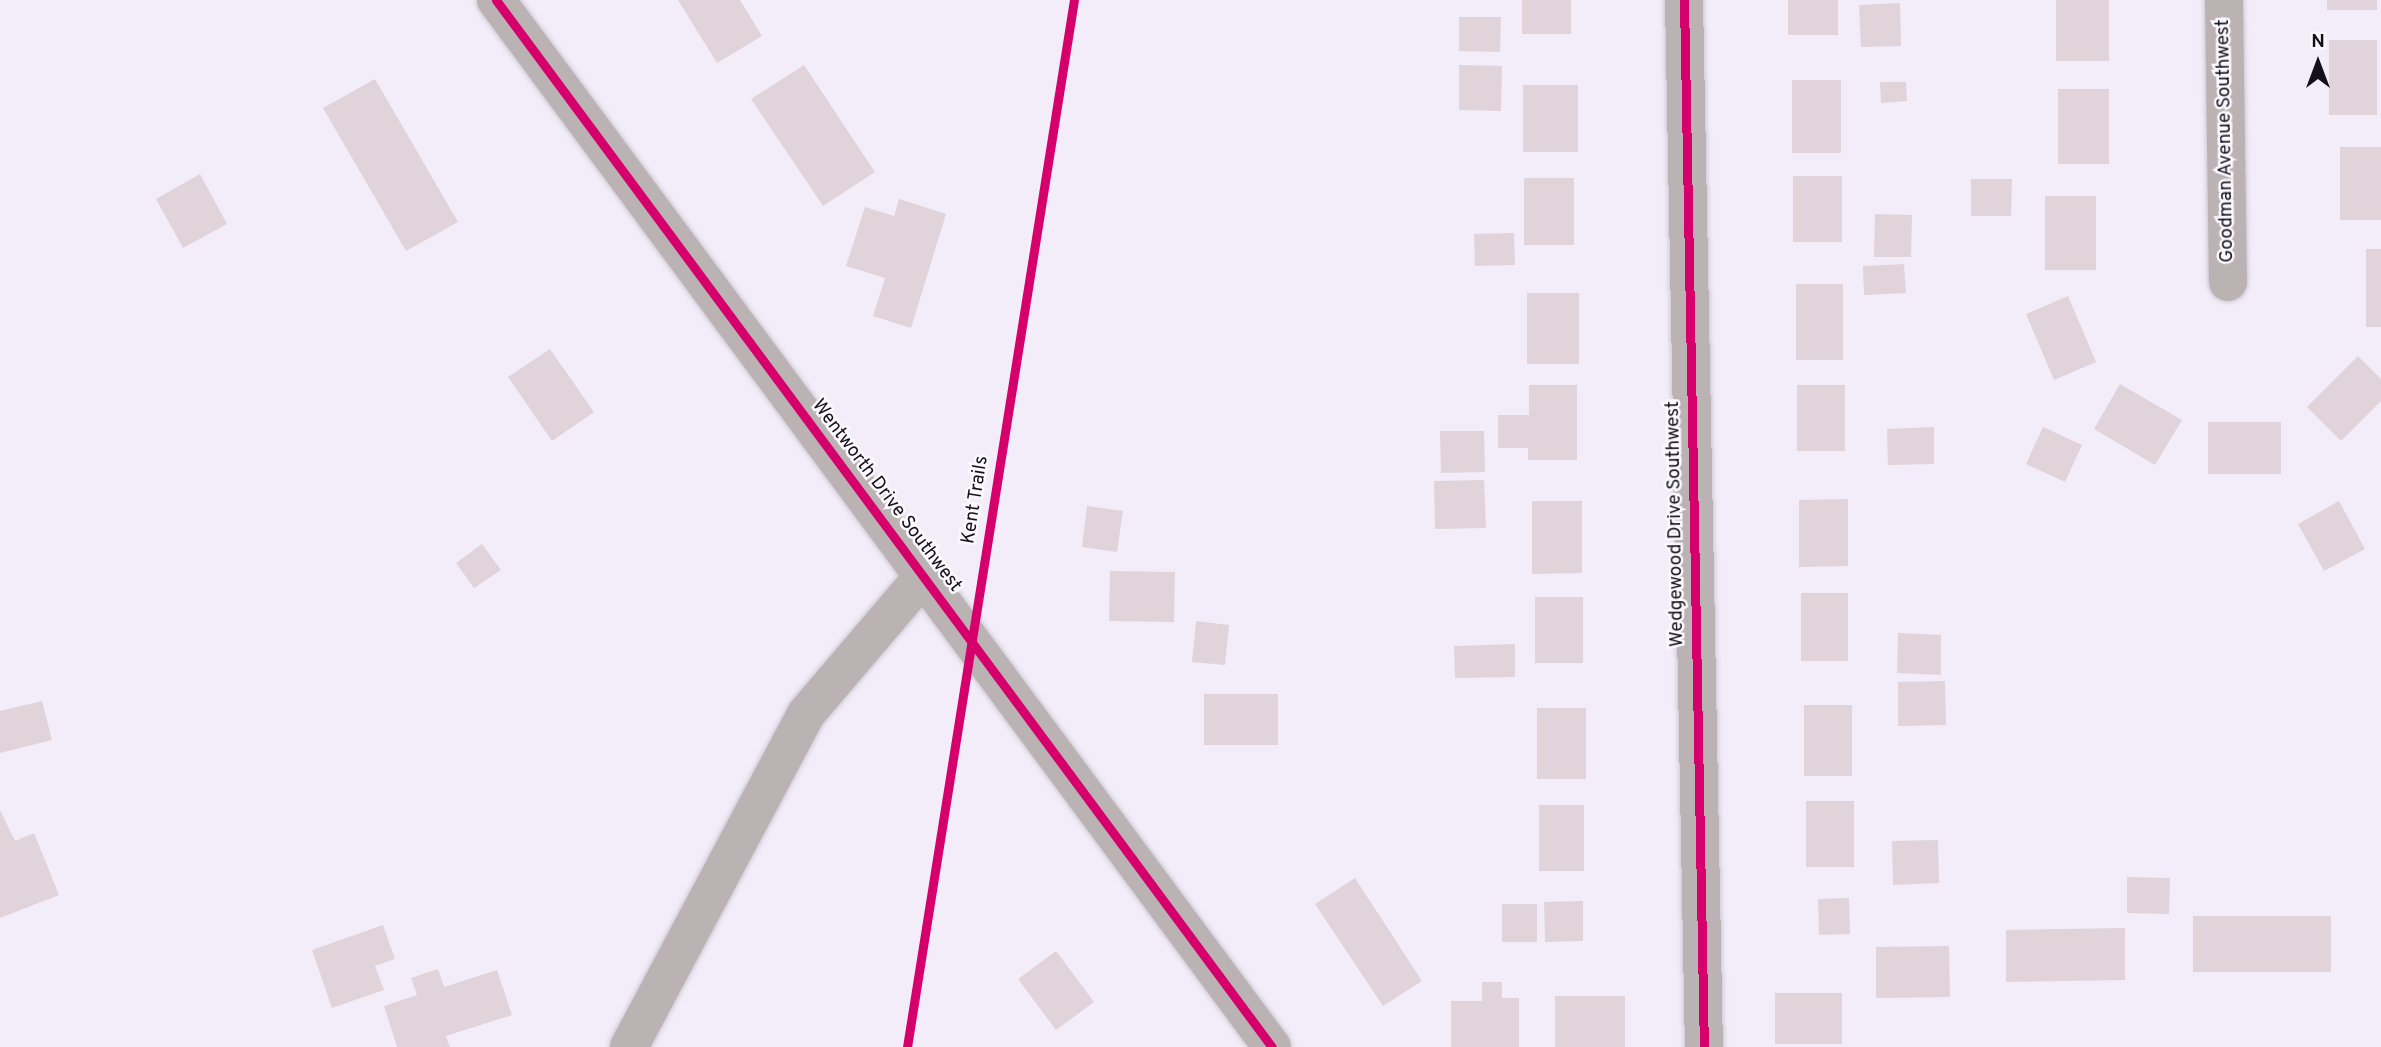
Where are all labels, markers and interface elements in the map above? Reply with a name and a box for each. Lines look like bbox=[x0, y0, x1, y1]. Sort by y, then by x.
street label: Goodman Avenue Southwest bbox=[2212, 19, 2240, 263]
north arrow bbox=[2283, 28, 2353, 98]
text: N bbox=[2311, 30, 2325, 54]
street label: Wentworth Drive Southwest bbox=[806, 395, 966, 597]
street label: Wedgewood Drive Southwest bbox=[1662, 401, 1690, 647]
street label: Kent Trails bbox=[958, 454, 994, 546]

